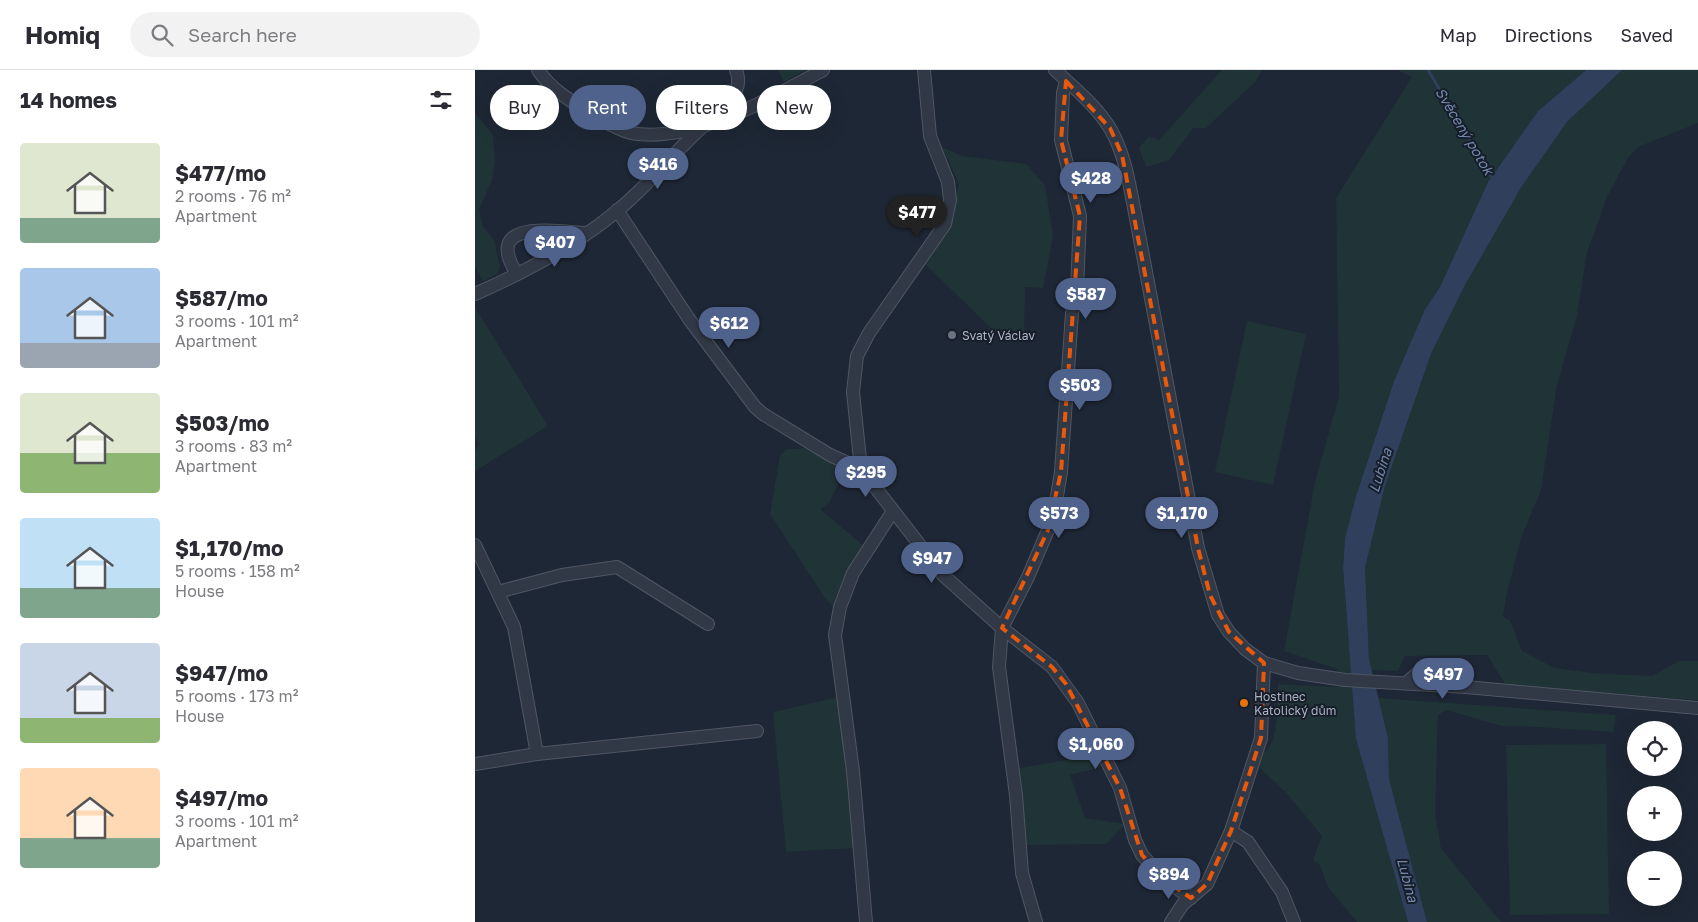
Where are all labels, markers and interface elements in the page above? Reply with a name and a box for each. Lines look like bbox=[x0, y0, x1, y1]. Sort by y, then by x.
search box bbox=[130, 12, 480, 57]
text: Homiq bbox=[25, 20, 100, 49]
icon: search bbox=[148, 21, 176, 49]
text: Search here bbox=[188, 23, 297, 46]
text: Map bbox=[1440, 24, 1476, 46]
text: Directions bbox=[1504, 24, 1592, 46]
text: Saved bbox=[1620, 24, 1673, 46]
water label: Svěcený potok bbox=[1432, 84, 1499, 180]
chip: Buy bbox=[490, 85, 559, 130]
chip: Rent bbox=[569, 85, 646, 130]
chip: Filters bbox=[656, 85, 747, 130]
chip: New bbox=[757, 85, 831, 130]
icon: filters bbox=[427, 86, 455, 114]
text: 14 homes bbox=[20, 87, 117, 113]
pin: $416 bbox=[628, 148, 688, 190]
text: $416 bbox=[638, 154, 678, 174]
text: $477/mo bbox=[175, 160, 266, 186]
pin: $428 bbox=[1061, 162, 1121, 204]
icon: home bbox=[60, 163, 120, 223]
text: $428 bbox=[1071, 168, 1111, 188]
text: 2 rooms · 76 m² bbox=[175, 186, 291, 206]
pin: $477 bbox=[887, 196, 947, 238]
text: $477 bbox=[898, 202, 936, 222]
text: Apartment bbox=[175, 206, 257, 226]
pin: $407 bbox=[525, 226, 585, 268]
text: $407 bbox=[535, 232, 575, 252]
pin: $587 bbox=[1056, 278, 1116, 320]
text: $587 bbox=[1066, 284, 1106, 304]
text: $587/mo bbox=[175, 285, 268, 311]
icon: home bbox=[60, 288, 120, 348]
pin: $612 bbox=[699, 306, 759, 349]
text: 3 rooms · 101 m² bbox=[175, 311, 298, 331]
text: $612 bbox=[710, 313, 748, 333]
place label: Svatý Václav bbox=[962, 328, 1035, 343]
marker: Svatý Václav bbox=[946, 329, 958, 341]
text: Apartment bbox=[175, 331, 257, 351]
pin: $503 bbox=[1050, 368, 1110, 411]
text: $503 bbox=[1060, 375, 1100, 395]
text: $503/mo bbox=[175, 410, 269, 436]
icon: home bbox=[60, 413, 120, 473]
text: 3 rooms · 83 m² bbox=[175, 436, 292, 456]
water label: Lubina bbox=[1365, 445, 1395, 494]
text: Apartment bbox=[175, 456, 257, 476]
pin: $295 bbox=[836, 456, 896, 498]
text: $295 bbox=[846, 462, 886, 482]
pin: $573 bbox=[1029, 496, 1089, 539]
pin: $1,170 bbox=[1141, 496, 1223, 539]
text: $573 bbox=[1040, 503, 1078, 523]
text: $1,170 bbox=[1156, 503, 1208, 523]
text: $1,170/mo bbox=[175, 535, 284, 561]
icon: home bbox=[60, 538, 120, 598]
pin: $947 bbox=[902, 542, 962, 584]
text: $947 bbox=[912, 548, 952, 568]
text: 5 rooms · 158 m² bbox=[175, 561, 300, 581]
text: House bbox=[175, 581, 224, 601]
pin: $497 bbox=[1413, 658, 1473, 700]
text: $947/mo bbox=[175, 660, 268, 686]
icon: home bbox=[60, 663, 120, 723]
text: $497 bbox=[1423, 664, 1463, 684]
text: 5 rooms · 173 m² bbox=[175, 686, 299, 706]
place label: Hostinec Katolický dům bbox=[1254, 689, 1336, 718]
marker: Hostinec Katolický dům bbox=[1238, 697, 1250, 709]
text: House bbox=[175, 706, 224, 726]
map controls bbox=[1627, 721, 1682, 906]
button: locate bbox=[1627, 721, 1682, 776]
pin: $1,060 bbox=[1055, 728, 1137, 770]
text: $1,060 bbox=[1068, 734, 1124, 754]
text: $497/mo bbox=[175, 785, 268, 811]
button: + bbox=[1627, 786, 1682, 841]
icon: home bbox=[60, 788, 120, 848]
text: 3 rooms · 101 m² bbox=[175, 811, 298, 831]
text: Apartment bbox=[175, 831, 257, 851]
button: − bbox=[1627, 851, 1682, 906]
water label: Lubina bbox=[1394, 856, 1422, 905]
pin: $894 bbox=[1139, 858, 1199, 900]
text: $894 bbox=[1148, 864, 1190, 884]

